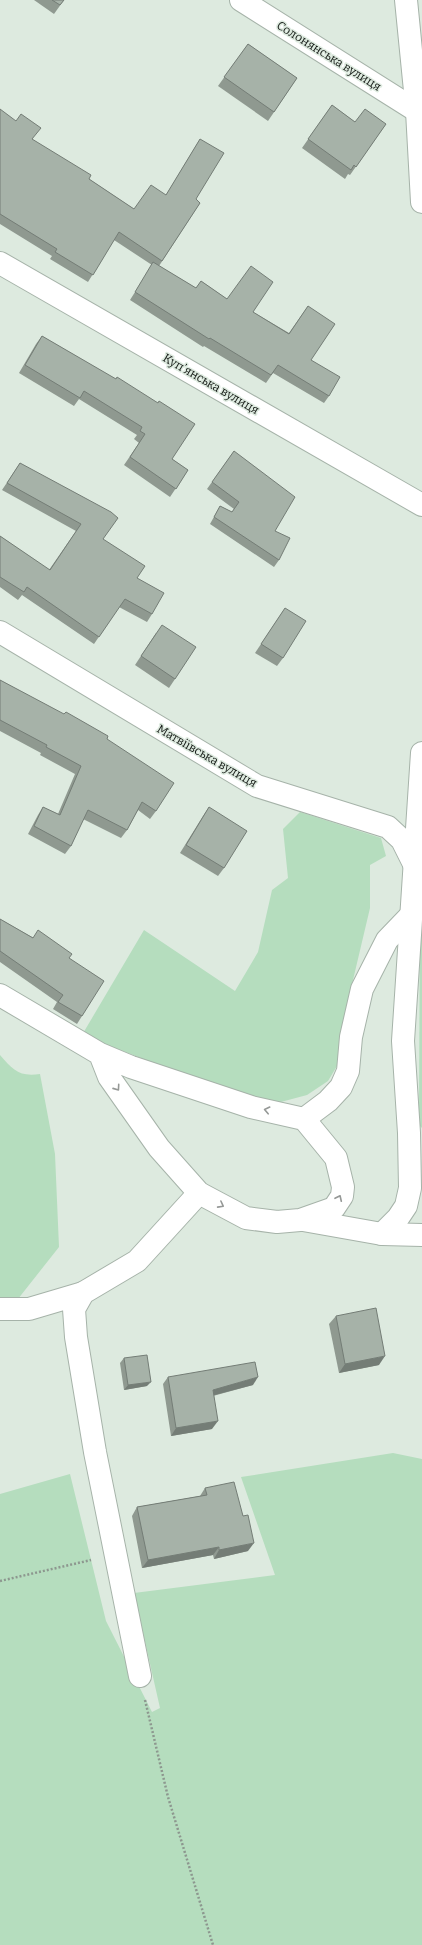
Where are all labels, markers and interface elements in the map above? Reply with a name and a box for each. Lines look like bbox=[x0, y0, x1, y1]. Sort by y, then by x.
street label: Солонянська вулиця bbox=[274, 18, 384, 94]
street label: Купʼянська вулиця bbox=[160, 351, 262, 417]
street label: Матвіївська вулиця bbox=[155, 722, 260, 790]
one-way arrow bbox=[112, 1084, 119, 1091]
one-way arrow bbox=[264, 1107, 270, 1115]
one-way arrow bbox=[334, 1195, 342, 1202]
one-way arrow bbox=[217, 1200, 224, 1208]

